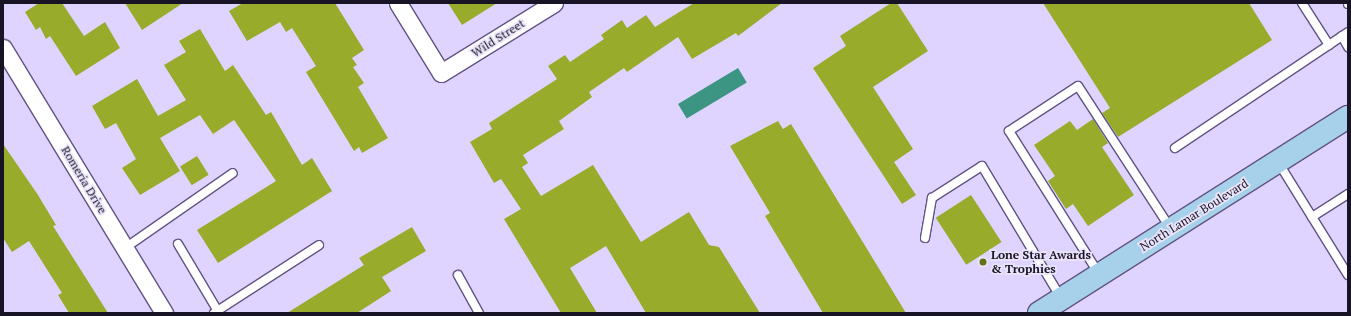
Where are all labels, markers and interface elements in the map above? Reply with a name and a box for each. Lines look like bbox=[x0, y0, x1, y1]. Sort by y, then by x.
street label: Wild Street bbox=[469, 16, 527, 60]
street label: Romeria Drive bbox=[58, 144, 110, 216]
street label: North Lamar Boulevard bbox=[1137, 176, 1251, 254]
place label: Lone Star Awards & Trophies bbox=[991, 248, 1091, 276]
marker: Lone Star Awards & Trophies bbox=[978, 257, 988, 267]

